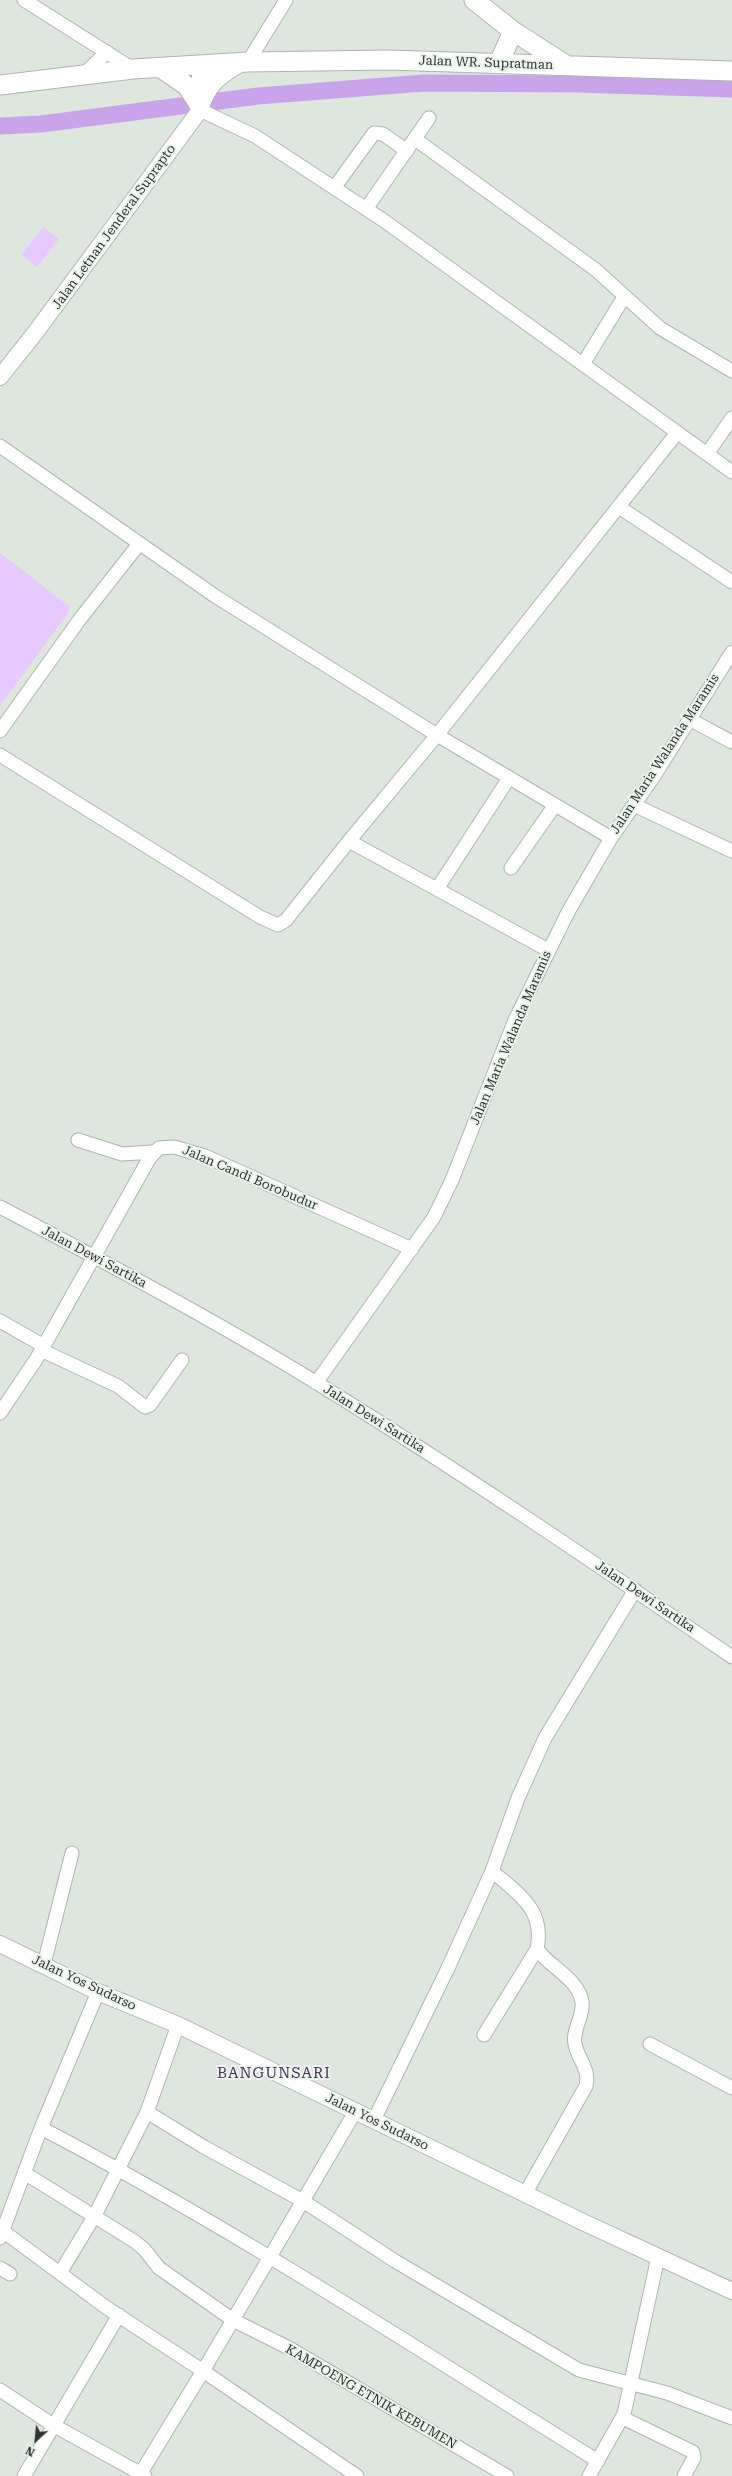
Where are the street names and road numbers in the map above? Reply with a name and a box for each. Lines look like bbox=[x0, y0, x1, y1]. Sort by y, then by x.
street label: Jalan WR. Supratman bbox=[418, 53, 554, 73]
street label: Jalan Letnan Jenderal Suprapto bbox=[49, 142, 179, 312]
street label: Jalan Maria Walanda Maramis bbox=[607, 671, 723, 837]
street label: Jalan Maria Walanda Maramis bbox=[467, 949, 555, 1127]
street label: Jalan Candi Borobudur bbox=[180, 1142, 320, 1214]
street label: Jalan Dewi Sartika bbox=[39, 1223, 149, 1291]
street label: Jalan Dewi Sartika bbox=[320, 1381, 428, 1457]
street label: Jalan Dewi Sartika bbox=[592, 1558, 698, 1636]
street label: Jalan Yos Sudarso bbox=[29, 1952, 139, 2014]
street label: Jalan Yos Sudarso bbox=[323, 2090, 431, 2154]
street label: KAMPOENG ETNIK KEBUMEN bbox=[283, 2341, 459, 2453]

